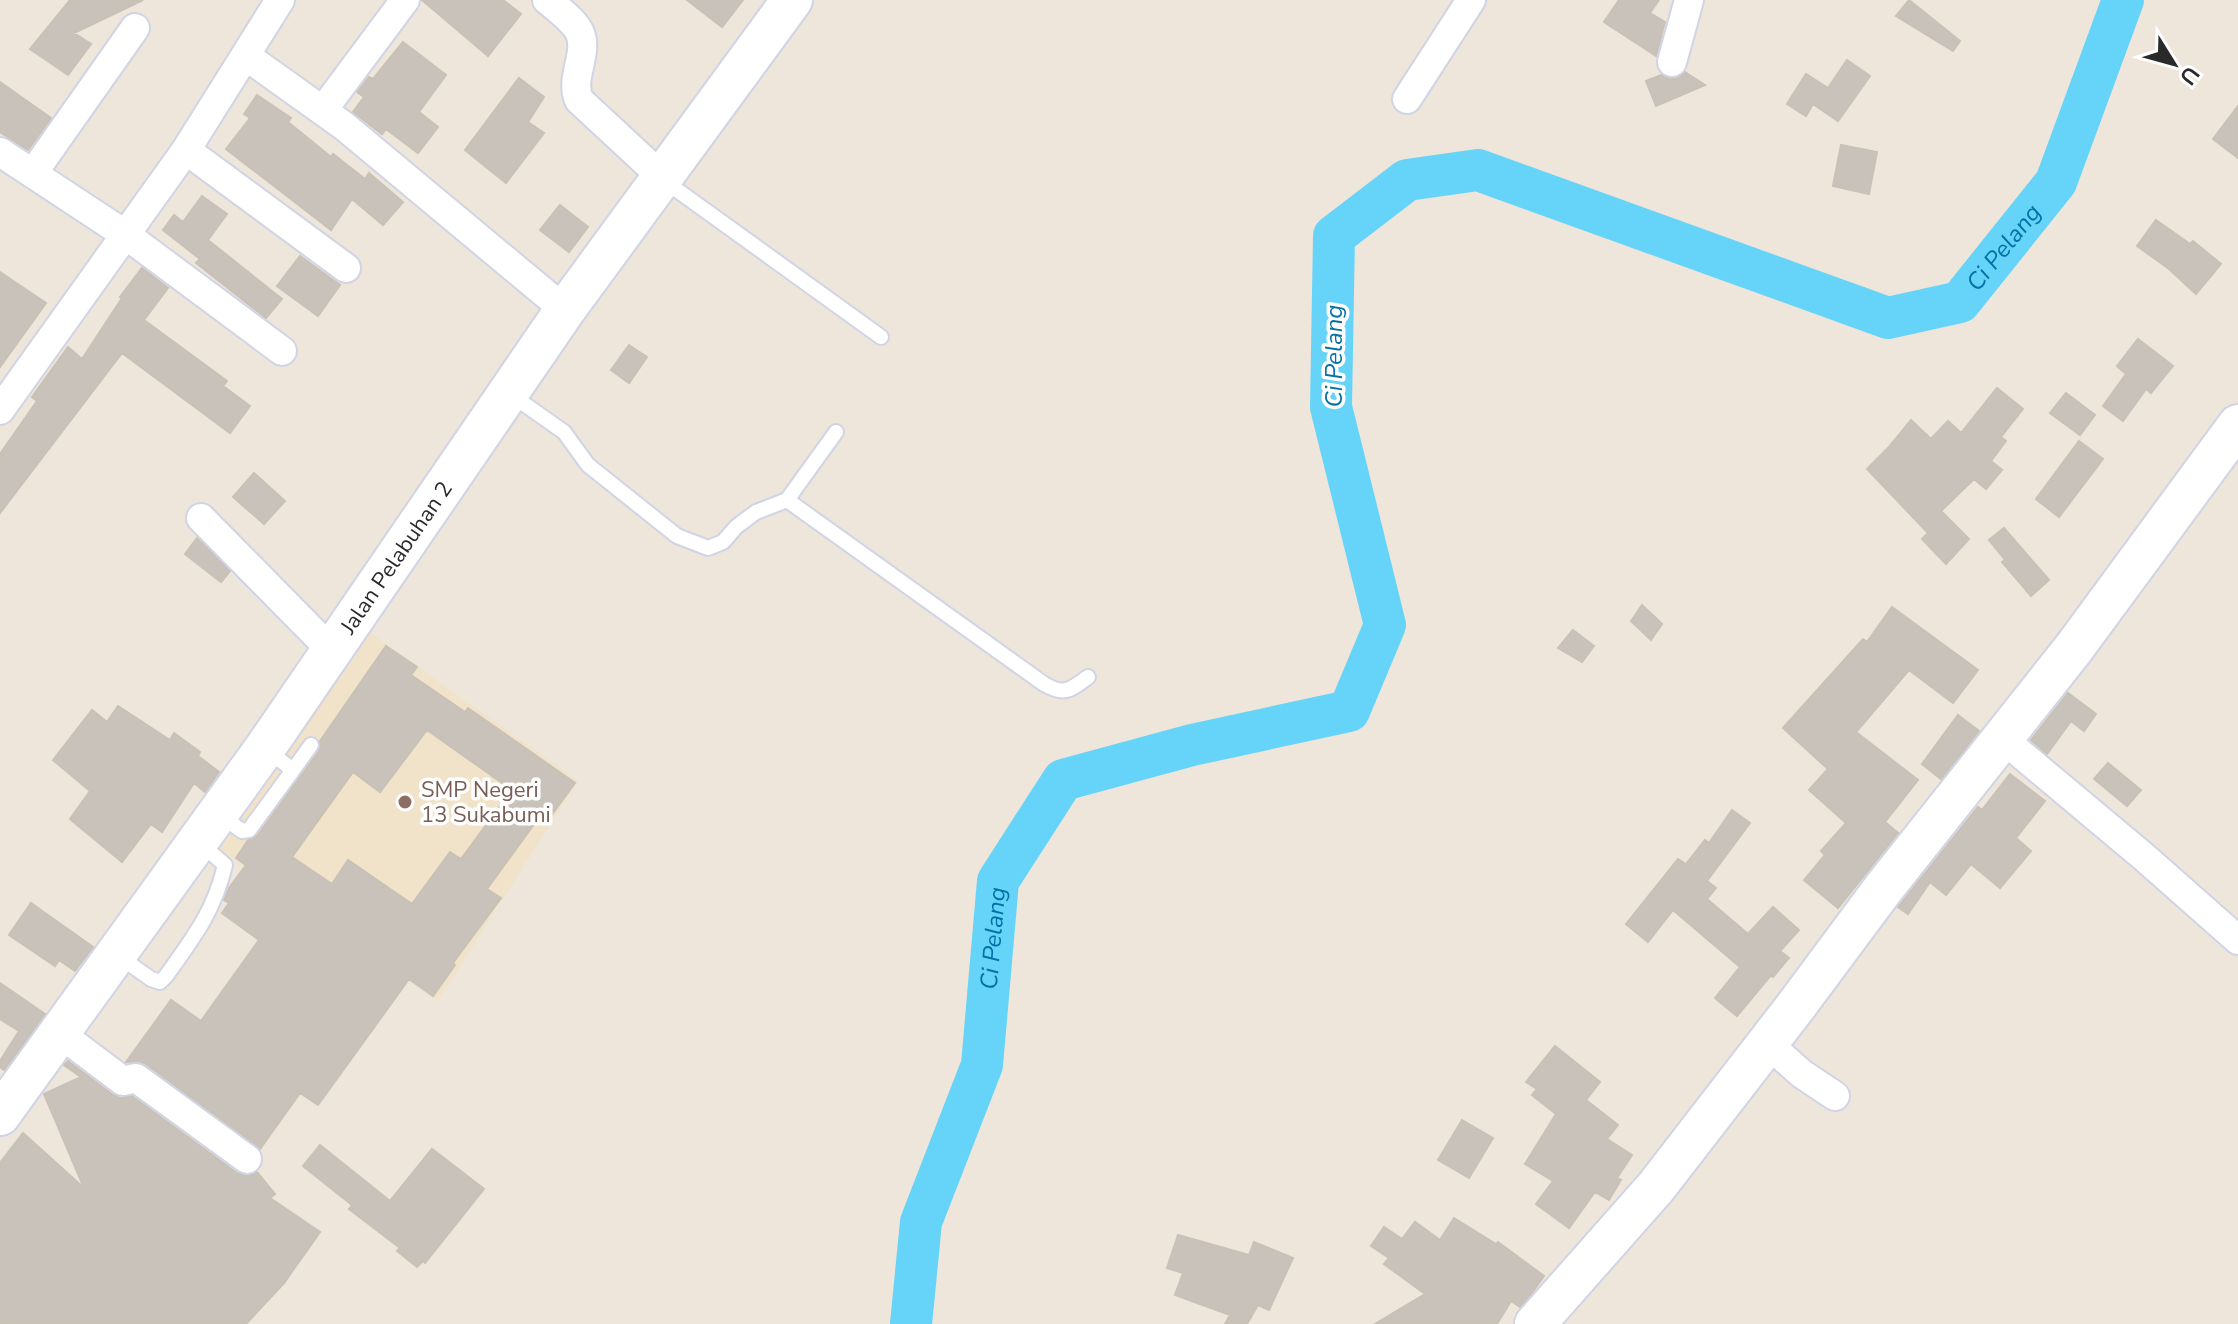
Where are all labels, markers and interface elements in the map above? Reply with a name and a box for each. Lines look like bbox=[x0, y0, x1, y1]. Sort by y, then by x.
north arrow bbox=[2134, 24, 2214, 104]
text: U bbox=[2172, 60, 2206, 91]
water label: Ci Pelang bbox=[1959, 197, 2048, 298]
water label: Ci Pelang bbox=[1318, 305, 1350, 407]
street label: Jalan Pelabuhan 2 bbox=[333, 475, 460, 641]
place label: SMP Negeri 13 Sukabumi bbox=[421, 775, 551, 830]
marker: SMP Negeri 13 Sukabumi bbox=[396, 793, 414, 811]
water label: Ci Pelang bbox=[973, 886, 1013, 991]

